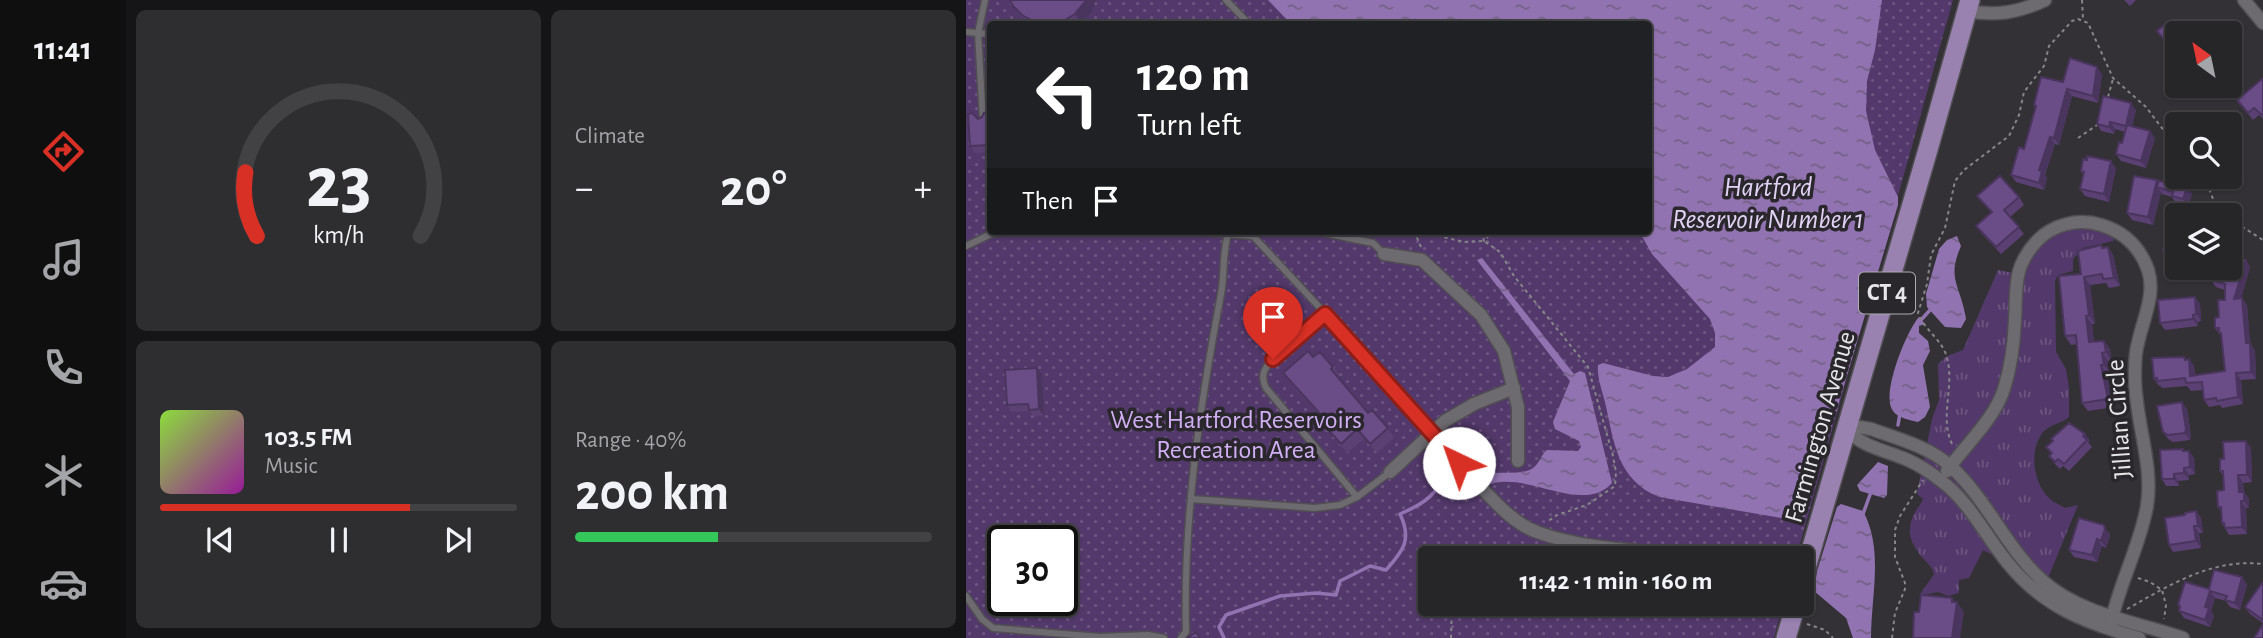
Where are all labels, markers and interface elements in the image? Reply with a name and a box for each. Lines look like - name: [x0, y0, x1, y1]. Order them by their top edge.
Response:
- north arrow: [2165, 21, 2242, 98]
- map controls: [2165, 21, 2242, 280]
- text: 11:41: [34, 33, 92, 65]
- icon: left: [1022, 49, 1113, 140]
- text: 120 m: [1137, 51, 1250, 100]
- text: Turn left: [1137, 109, 1241, 141]
- button: search: [2165, 112, 2242, 189]
- text: Climate: [575, 125, 645, 148]
- icon: directions: [39, 127, 88, 176]
- text: 23: [306, 149, 371, 222]
- text: 20°: [720, 163, 787, 215]
- text: −: [575, 170, 593, 208]
- text: +: [914, 170, 932, 208]
- water label: Hartford Reservoir Number 1: [1672, 174, 1864, 234]
- icon: arrive: [1087, 182, 1125, 220]
- text: Then: [1022, 188, 1073, 214]
- button: layers: [2165, 203, 2242, 280]
- text: km/h: [313, 223, 364, 248]
- icon: music: [39, 235, 88, 284]
- road number: CT 4: [1859, 272, 1915, 314]
- pin: [1243, 287, 1303, 359]
- icon: arrive: [1254, 298, 1292, 336]
- street label: Farmington Avenue: [1780, 328, 1860, 526]
- icon: phone: [39, 343, 88, 392]
- street label: Jillian Circle: [2102, 358, 2136, 480]
- park label: West Hartford Reservoirs Recreation Area: [1110, 407, 1362, 463]
- text: 103.5 FM: [265, 424, 353, 450]
- position arrow: [1422, 426, 1496, 500]
- text: Range · 40%: [575, 429, 686, 452]
- icon: climate: [39, 451, 88, 500]
- text: Music: [265, 455, 317, 478]
- text: 200 km: [575, 467, 729, 519]
- icon: previous: [201, 521, 239, 559]
- icon: pause: [320, 521, 358, 559]
- icon: next: [439, 521, 477, 559]
- speed limit sign: 30: [987, 525, 1078, 616]
- icon: car: [39, 559, 88, 608]
- text: 11:42 · 1 min · 160 m: [1520, 568, 1712, 594]

